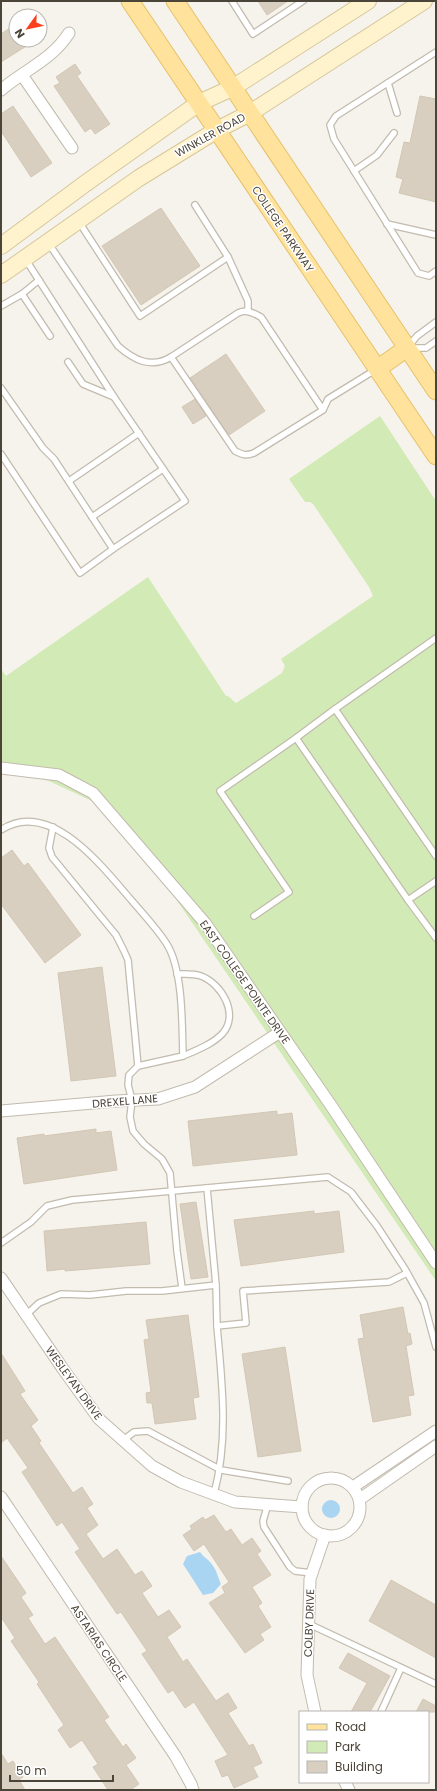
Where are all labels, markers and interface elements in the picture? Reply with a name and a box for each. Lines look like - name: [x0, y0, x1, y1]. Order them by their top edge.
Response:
- north arrow: [8, 8, 48, 48]
- text: N: [11, 26, 29, 41]
- street label: WINKLER ROAD: [172, 109, 248, 161]
- street label: COLLEGE PARKWAY: [248, 183, 318, 276]
- street label: EAST COLLEGE POINTE DRIVE: [196, 917, 294, 1047]
- street label: DREXEL LANE: [92, 1090, 158, 1112]
- street label: WESLEYAN DRIVE: [42, 1343, 106, 1423]
- street label: COLBY DRIVE: [300, 1589, 318, 1657]
- street label: ASTARIAS CIRCLE: [67, 1601, 131, 1685]
- legend: [299, 1711, 429, 1783]
- text: Road: [335, 1718, 366, 1735]
- text: Park: [335, 1738, 362, 1755]
- scale bar: [10, 1757, 113, 1783]
- text: Building: [335, 1758, 383, 1775]
- text: 50 m: [16, 1762, 47, 1779]

